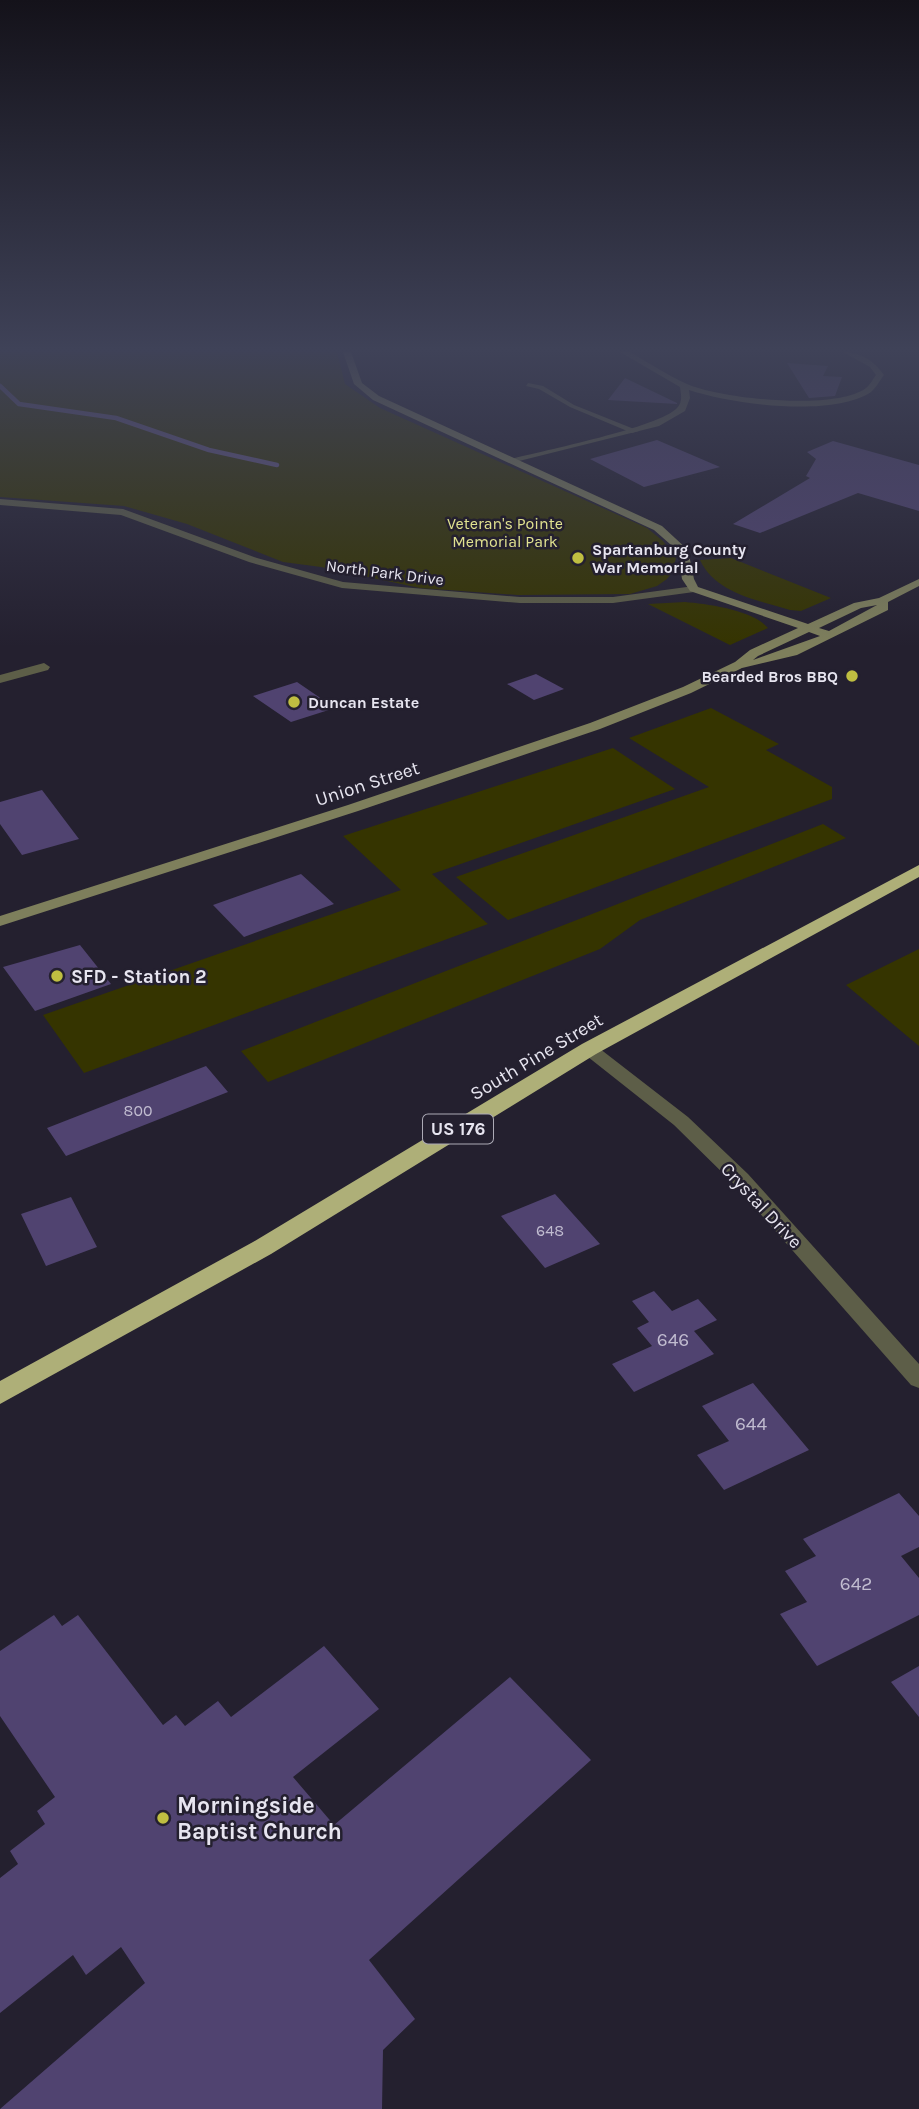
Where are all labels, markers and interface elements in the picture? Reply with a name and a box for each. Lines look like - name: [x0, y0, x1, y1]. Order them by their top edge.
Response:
- park label: Veteran's Pointe Memorial Park: [447, 514, 563, 551]
- place label: Spartanburg County War Memorial: [592, 540, 746, 577]
- marker: Spartanburg County War Memorial: [570, 550, 586, 566]
- street label: North Park Drive: [325, 556, 445, 589]
- place label: Bearded Bros BBQ: [701, 667, 838, 686]
- marker: Bearded Bros BBQ: [844, 668, 860, 684]
- place label: Duncan Estate: [308, 693, 419, 712]
- marker: Duncan Estate: [286, 694, 302, 710]
- street label: Union Street: [313, 757, 422, 811]
- place label: SFD - Station 2: [71, 966, 207, 988]
- marker: SFD - Station 2: [49, 968, 65, 984]
- street label: South Pine Street: [466, 1009, 607, 1105]
- house number: 800: [124, 1101, 152, 1120]
- road number: US 176: [423, 1114, 493, 1144]
- street label: Crystal Drive: [716, 1158, 807, 1253]
- house number: 648: [536, 1221, 564, 1240]
- house number: 646: [657, 1329, 689, 1351]
- house number: 644: [735, 1413, 767, 1435]
- house number: 642: [840, 1573, 872, 1595]
- place label: Morningside Baptist Church: [177, 1792, 342, 1845]
- marker: Morningside Baptist Church: [155, 1810, 171, 1826]

